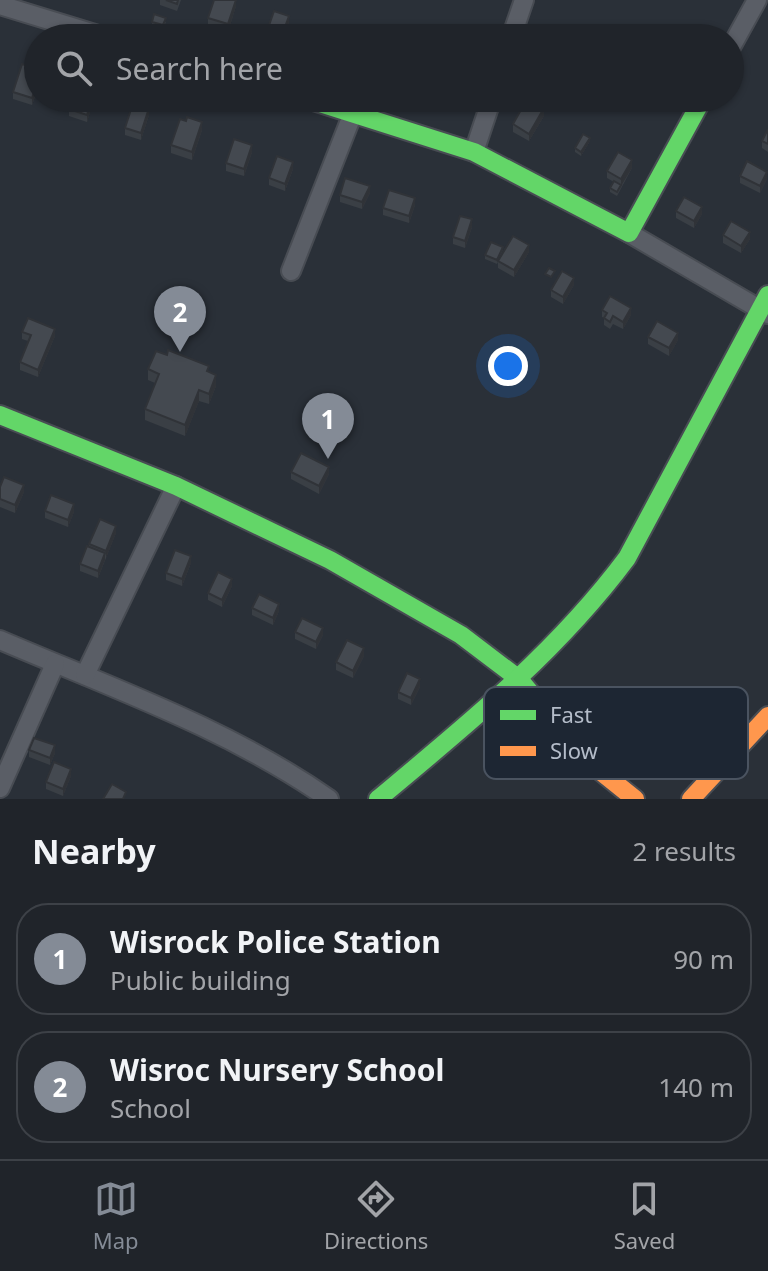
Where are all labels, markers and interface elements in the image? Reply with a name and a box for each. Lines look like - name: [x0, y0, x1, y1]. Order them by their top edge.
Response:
- search box: [24, 24, 744, 112]
- icon: search: [52, 46, 96, 90]
- text: Search here: [116, 48, 283, 89]
- pin: 2: [154, 286, 206, 352]
- your location: [488, 346, 528, 386]
- pin: 1: [302, 393, 354, 459]
- legend: [484, 687, 748, 779]
- text: Fast: [550, 699, 592, 729]
- text: Slow: [550, 735, 599, 765]
- text: Nearby: [32, 828, 156, 874]
- text: 2 results: [632, 833, 736, 869]
- text: Wisrock Police Station: [110, 921, 441, 962]
- text: 1: [53, 941, 67, 977]
- text: 90 m: [673, 941, 734, 977]
- text: Public building: [110, 962, 291, 998]
- text: Wisroc Nursery School: [110, 1049, 444, 1090]
- text: 2: [53, 1069, 67, 1105]
- text: 140 m: [658, 1069, 734, 1105]
- text: School: [110, 1090, 191, 1126]
- tab: Map: [93, 1177, 139, 1255]
- tab: Directions: [324, 1177, 428, 1255]
- tab: Saved: [614, 1177, 675, 1255]

